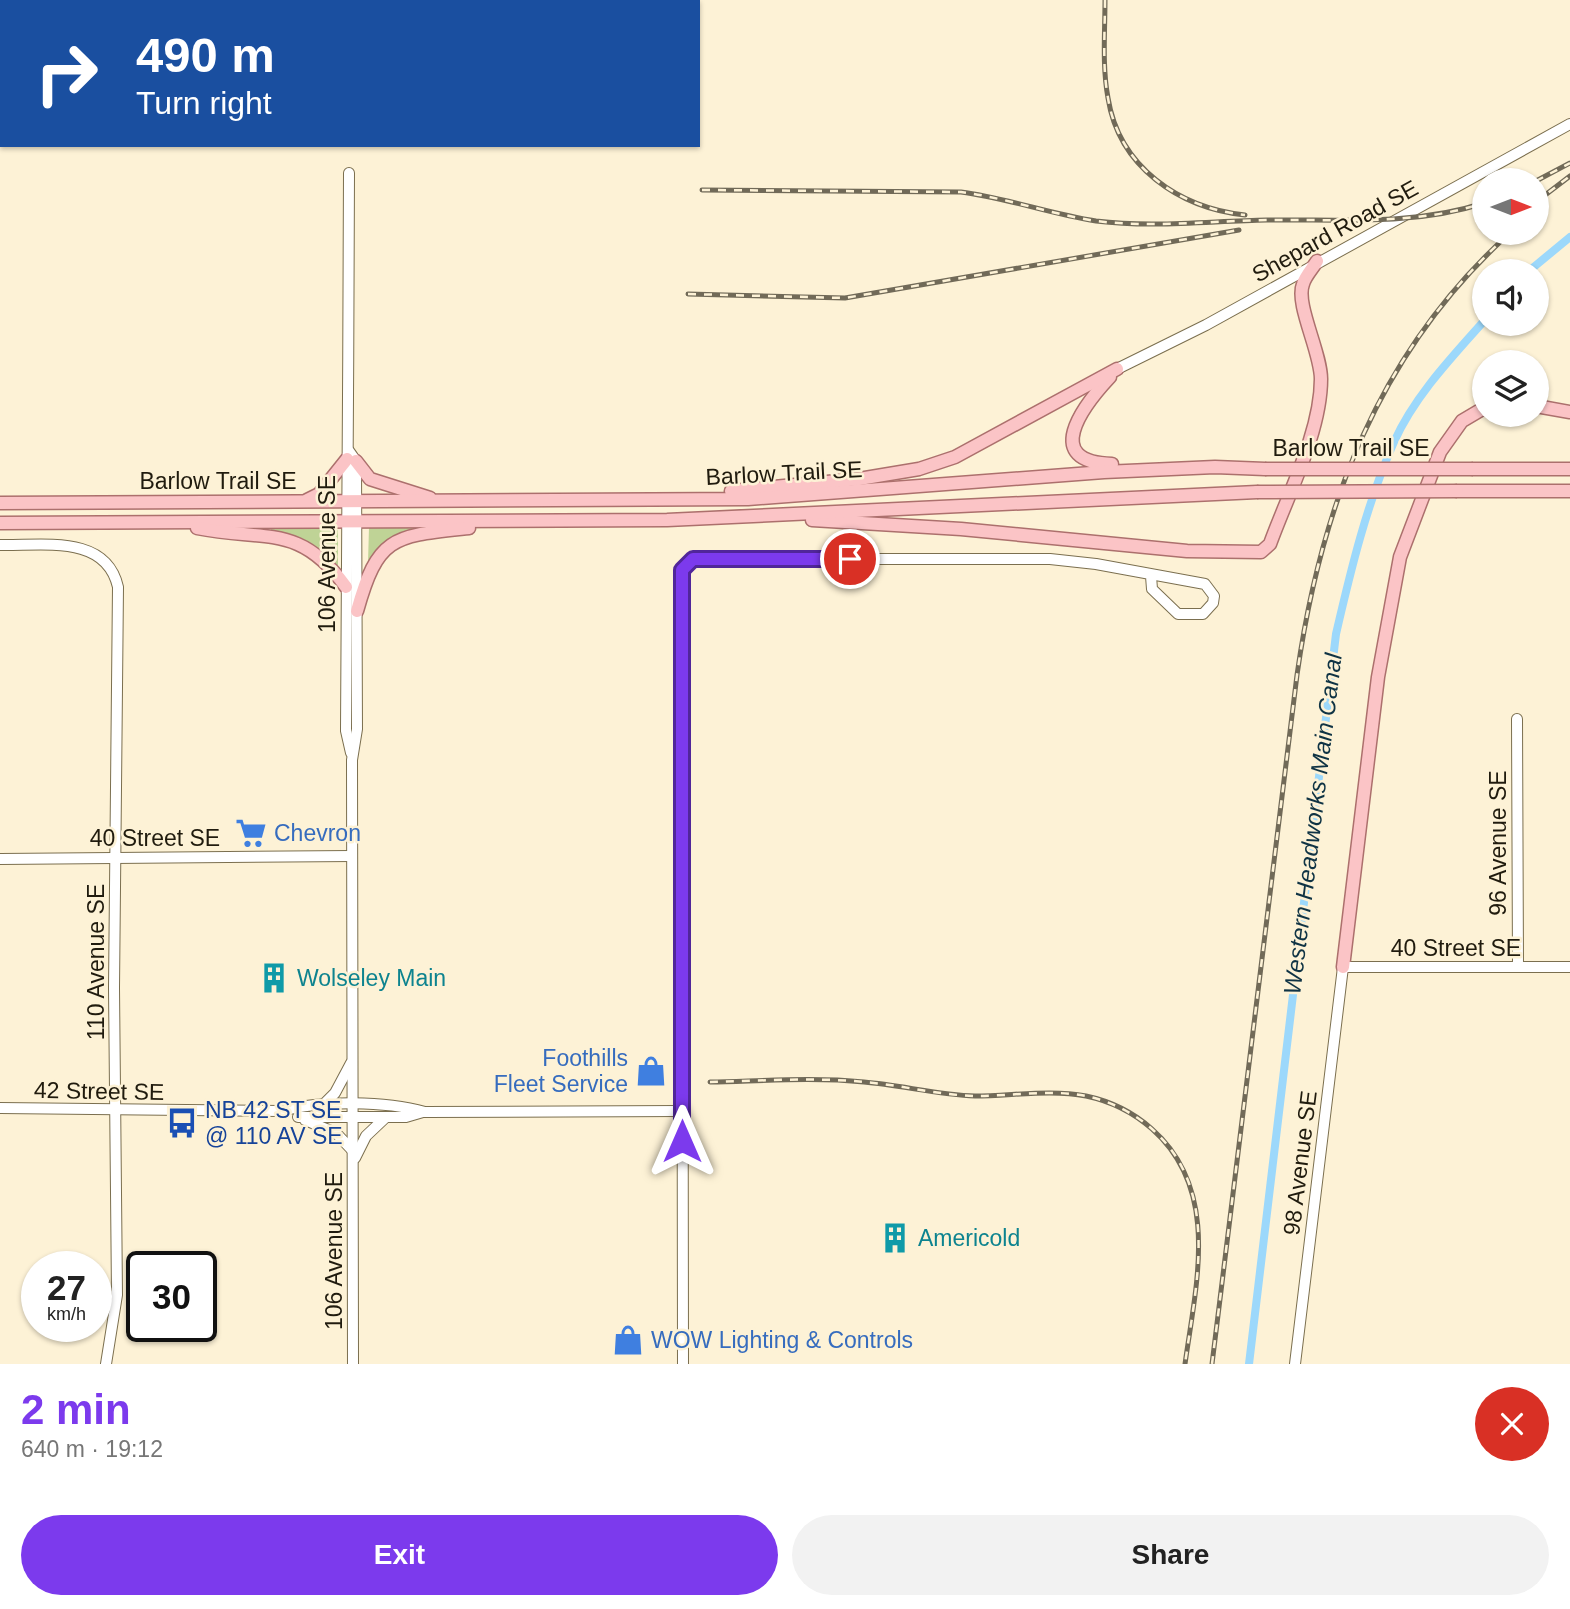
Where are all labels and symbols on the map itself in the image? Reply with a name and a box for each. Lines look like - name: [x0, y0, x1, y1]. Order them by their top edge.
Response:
- north arrow: [1472, 168, 1549, 245]
- street label: Shepard Road SE: [1248, 175, 1422, 287]
- street label: Barlow Trail SE: [1272, 435, 1430, 461]
- street label: Barlow Trail SE: [705, 456, 863, 490]
- street label: Barlow Trail SE: [139, 468, 297, 494]
- street label: 106 Avenue SE: [314, 475, 340, 633]
- pin: [820, 529, 880, 589]
- water label: Western Headworks Main Canal: [1278, 651, 1347, 996]
- street label: 96 Avenue SE: [1485, 770, 1511, 916]
- supermarket icon: Chevron: [234, 816, 268, 850]
- place label: Chevron: [274, 820, 361, 846]
- street label: 40 Street SE: [90, 825, 220, 851]
- street label: 110 Avenue SE: [83, 884, 109, 1040]
- street label: 40 Street SE: [1391, 935, 1521, 961]
- building icon: Wolseley Main: [257, 961, 291, 995]
- place label: Wolseley Main: [297, 965, 446, 991]
- place label: Foothills Fleet Service: [494, 1045, 628, 1097]
- shop icon: Foothills Fleet Service: [634, 1054, 668, 1088]
- street label: 42 Street SE: [34, 1077, 164, 1105]
- street label: 98 Avenue SE: [1278, 1089, 1322, 1237]
- place label: NB 42 ST SE @ 110 AV SE: [205, 1097, 343, 1149]
- position arrow: [645, 1104, 719, 1178]
- bus stop icon: NB 42 ST SE @ 110 AV SE: [165, 1106, 199, 1140]
- street label: 106 Avenue SE: [321, 1172, 347, 1330]
- building icon: Americold: [878, 1221, 912, 1255]
- place label: Americold: [918, 1225, 1020, 1251]
- speed limit sign: 30: [126, 1251, 217, 1342]
- shop icon: WOW Lighting & Controls: [611, 1323, 645, 1357]
- place label: WOW Lighting & Controls: [651, 1327, 913, 1353]

